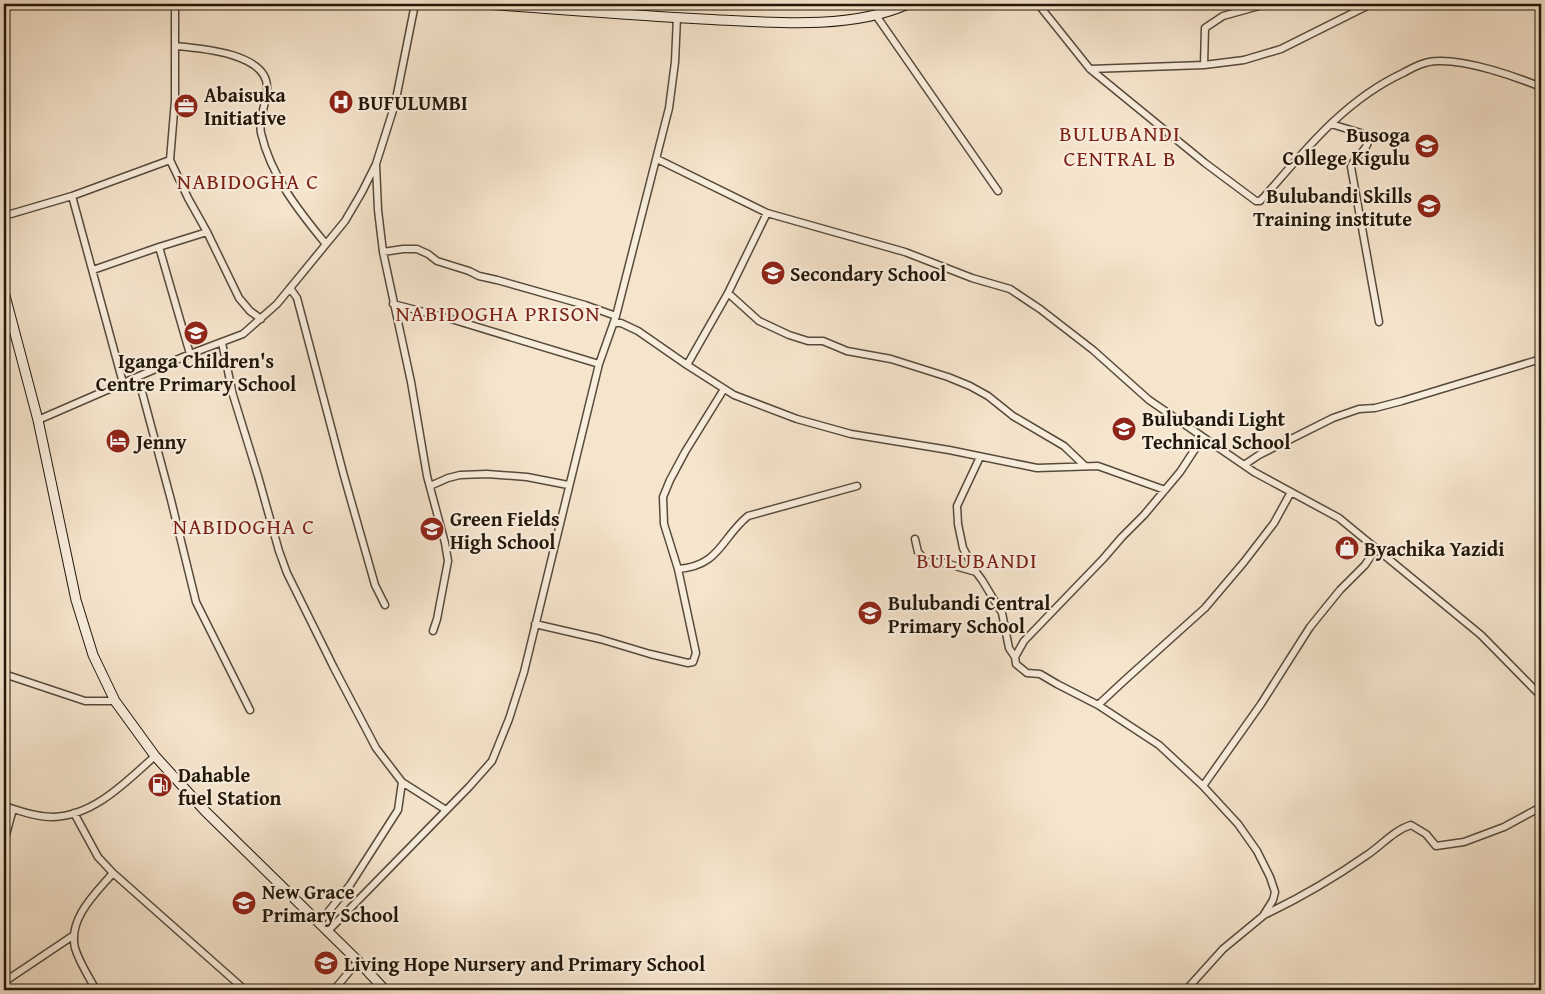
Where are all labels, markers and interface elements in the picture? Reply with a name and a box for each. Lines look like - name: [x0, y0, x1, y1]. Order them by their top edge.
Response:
- place label: Abaisuka Initiative: [204, 80, 287, 132]
- place label: BUFULUMBI: [358, 88, 468, 117]
- hospital icon: BUFULUMBI: [328, 89, 354, 115]
- office icon: Abaisuka Initiative: [173, 93, 199, 119]
- district label: BULUBANDI CENTRAL B: [1059, 117, 1181, 174]
- place label: Busoga College Kigulu: [1283, 120, 1411, 172]
- school or university icon: Busoga College Kigulu: [1414, 133, 1440, 159]
- district label: NABIDOGHA C: [177, 165, 319, 197]
- place label: Bulubandi Skills Training institute: [1253, 181, 1412, 233]
- school or university icon: Bulubandi Skills Training institute: [1416, 193, 1442, 219]
- place label: Secondary School: [790, 259, 946, 288]
- school or university icon: Secondary School: [760, 260, 786, 286]
- district label: NABIDOGHA PRISON: [395, 297, 601, 329]
- school or university icon: Iganga Children's Centre Primary School: [183, 320, 209, 346]
- place label: Iganga Children's Centre Primary School: [96, 346, 296, 398]
- place label: Bulubandi Light Technical School: [1142, 404, 1290, 456]
- school or university icon: Bulubandi Light Technical School: [1111, 416, 1137, 442]
- place label: Jenny: [133, 427, 187, 456]
- hotel icon: Jenny: [105, 428, 131, 454]
- place label: Green Fields High School: [450, 504, 560, 556]
- district label: NABIDOGHA C: [173, 510, 315, 542]
- school or university icon: Green Fields High School: [419, 516, 445, 542]
- place label: Byachika Yazidi: [1364, 534, 1504, 563]
- shop icon: Byachika Yazidi: [1334, 535, 1360, 561]
- district label: BULUBANDI: [916, 544, 1038, 576]
- place label: Bulubandi Central Primary School: [888, 588, 1051, 640]
- school or university icon: Bulubandi Central Primary School: [857, 600, 883, 626]
- place label: Dahable fuel Station: [178, 760, 282, 812]
- fuel station icon: Dahable fuel Station: [147, 772, 173, 798]
- place label: New Grace Primary School: [262, 877, 399, 929]
- school or university icon: New Grace Primary School: [231, 890, 257, 916]
- place label: Living Hope Nursery and Primary School: [344, 949, 705, 978]
- school or university icon: Living Hope Nursery and Primary School: [313, 950, 339, 976]

